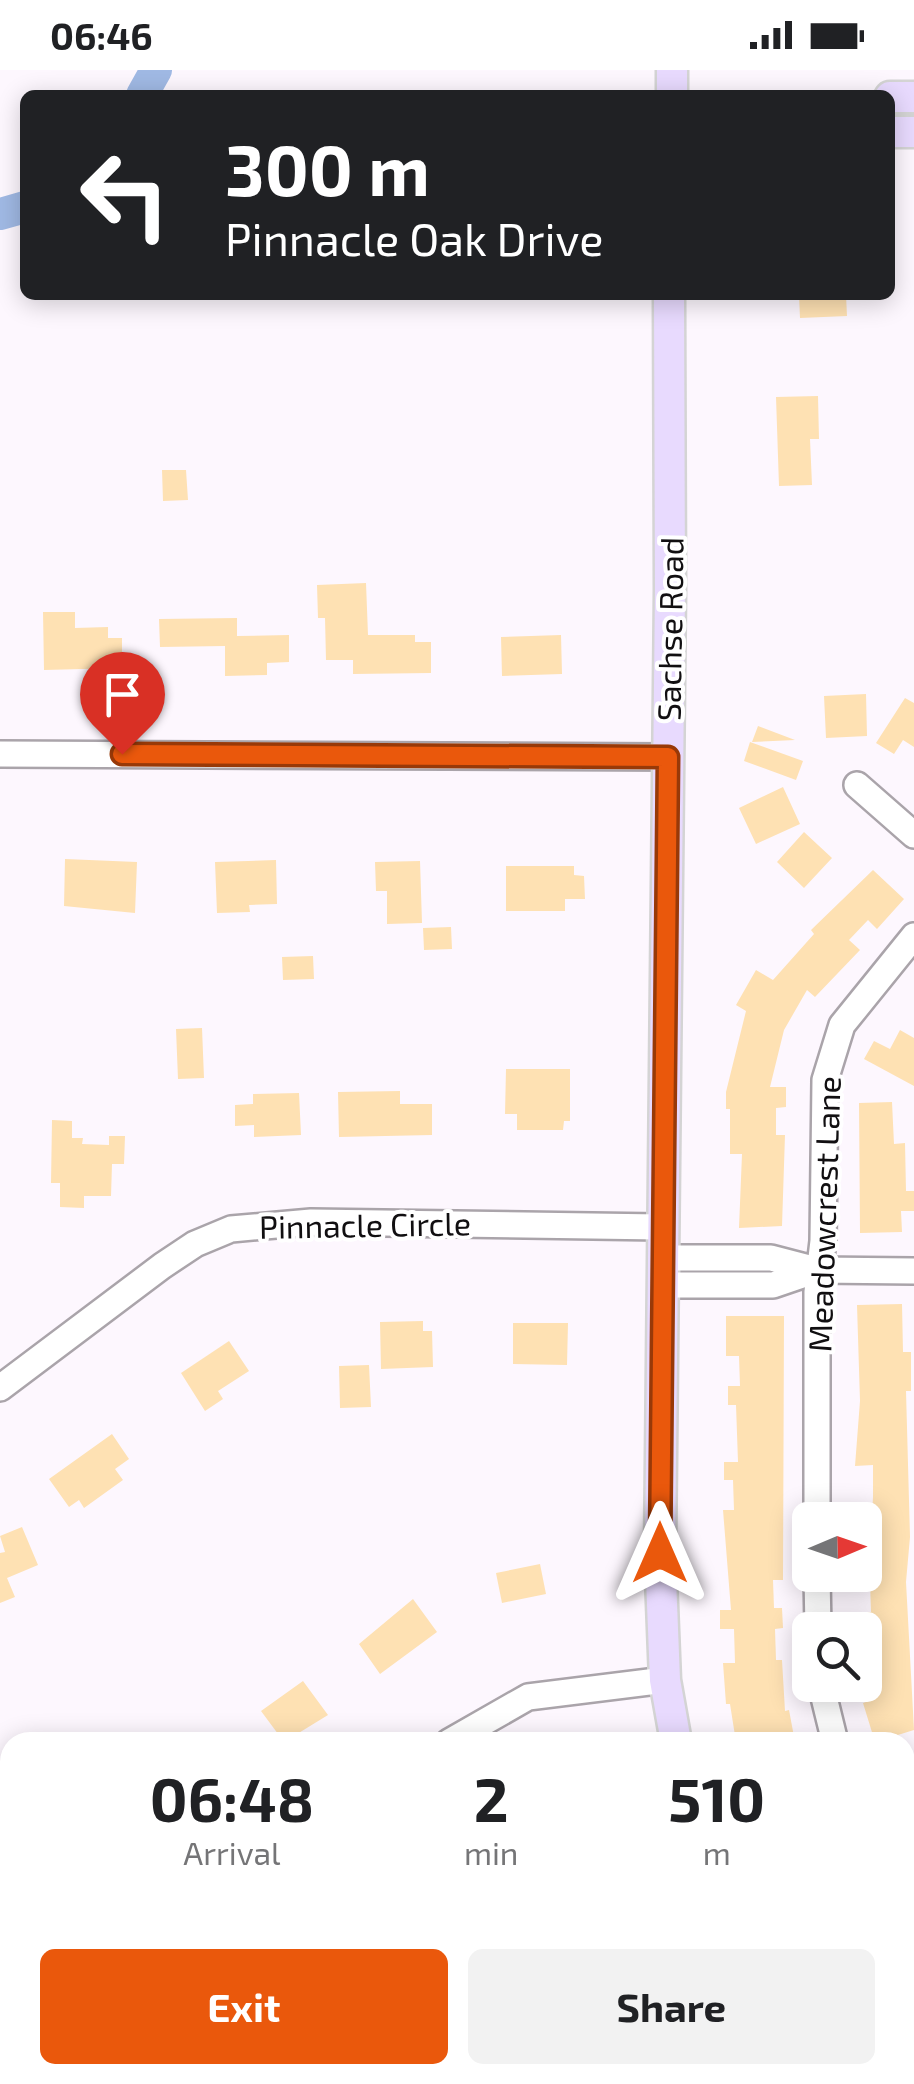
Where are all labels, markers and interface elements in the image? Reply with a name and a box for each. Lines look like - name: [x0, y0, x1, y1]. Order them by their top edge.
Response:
- text: 06:46: [50, 12, 153, 58]
- text: 300 m: [225, 126, 430, 210]
- icon: left: [60, 130, 190, 260]
- text: Pinnacle Oak Drive: [225, 211, 603, 265]
- street label: Sachse Road: [648, 537, 690, 721]
- pin: [80, 652, 165, 755]
- icon: arrive: [95, 667, 150, 722]
- street label: Meadowcrest Lane: [799, 1075, 847, 1353]
- street label: Pinnacle Circle: [259, 1203, 471, 1245]
- position arrow: [608, 1501, 712, 1605]
- north arrow: [792, 1502, 882, 1592]
- map controls: [792, 1502, 882, 1702]
- button: search: [792, 1612, 882, 1702]
- text: 06:48: [150, 1762, 314, 1834]
- text: 2: [474, 1762, 509, 1834]
- text: 510: [668, 1762, 765, 1834]
- text: Arrival: [183, 1833, 281, 1871]
- text: min: [464, 1833, 518, 1871]
- text: m: [703, 1833, 731, 1871]
- button: Exit: [40, 1949, 448, 2064]
- button: Share: [468, 1949, 875, 2064]

